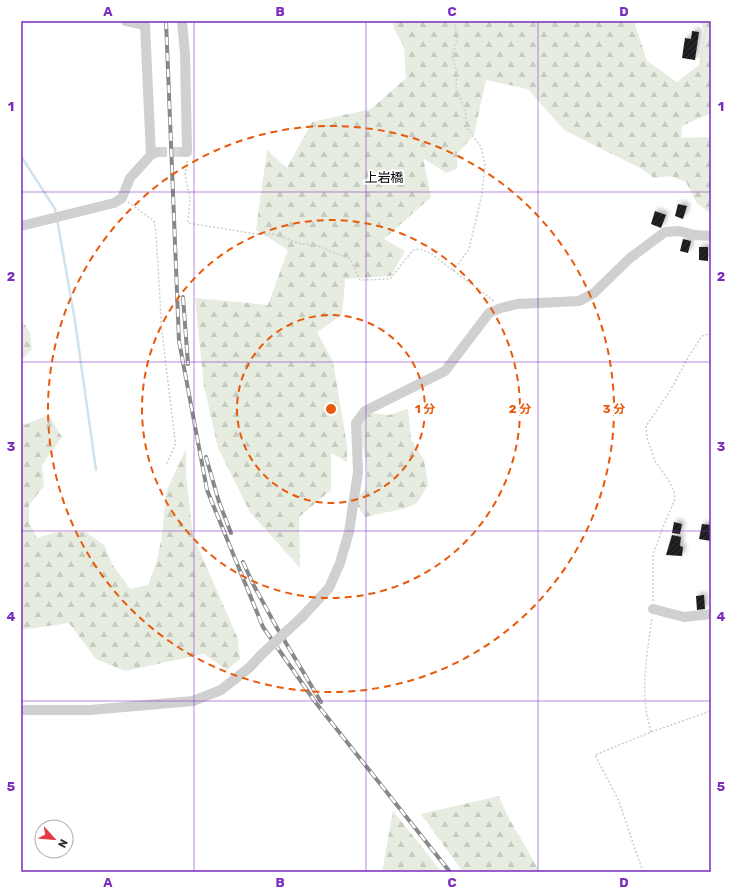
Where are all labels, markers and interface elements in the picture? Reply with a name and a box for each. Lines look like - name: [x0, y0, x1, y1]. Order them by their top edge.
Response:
- text: A: [103, 4, 113, 19]
- text: B: [275, 4, 285, 19]
- text: C: [447, 4, 457, 19]
- text: D: [619, 4, 629, 19]
- text: 1: [8, 99, 14, 114]
- text: 1: [718, 99, 724, 114]
- district label: 上岩橋: [364, 170, 404, 185]
- text: 2: [7, 269, 15, 284]
- text: 2: [717, 269, 725, 284]
- centre of rings: [324, 402, 338, 416]
- text: 1 分: [415, 402, 435, 416]
- text: 2 分: [509, 402, 531, 416]
- text: 3 分: [603, 402, 625, 416]
- text: 3: [7, 439, 16, 454]
- text: 3: [717, 439, 726, 454]
- text: 4: [7, 609, 16, 624]
- text: 4: [717, 609, 726, 624]
- text: 5: [7, 779, 15, 794]
- text: 5: [717, 779, 725, 794]
- north arrow: [34, 819, 74, 859]
- text: N: [55, 837, 70, 850]
- text: A: [103, 875, 113, 890]
- text: B: [275, 875, 285, 890]
- text: C: [447, 875, 457, 890]
- text: D: [619, 875, 629, 890]

